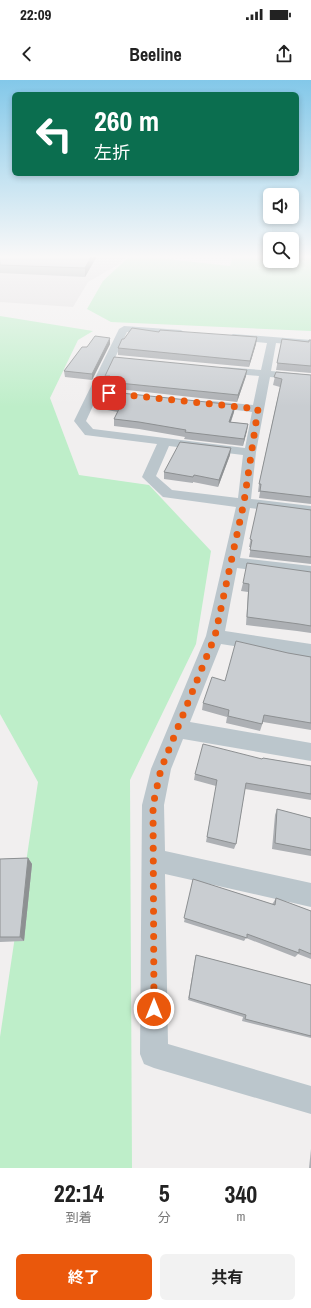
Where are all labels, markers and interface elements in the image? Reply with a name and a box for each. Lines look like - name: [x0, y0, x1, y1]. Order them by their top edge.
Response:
- text: 22:09: [20, 4, 51, 25]
- text: Beeline: [129, 42, 182, 67]
- icon: back: [16, 43, 38, 65]
- icon: share: [273, 43, 295, 65]
- text: 260 m: [94, 102, 159, 140]
- icon: left: [28, 108, 80, 160]
- text: 左折: [94, 140, 130, 165]
- map controls: [263, 188, 299, 268]
- button: sound: [263, 188, 299, 224]
- button: search: [263, 232, 299, 268]
- pin: [92, 376, 126, 410]
- icon: arrive: [98, 382, 120, 404]
- position arrow: [133, 988, 175, 1030]
- text: 22:14: [54, 1177, 104, 1209]
- text: 5: [159, 1177, 170, 1209]
- text: 340: [224, 1178, 257, 1210]
- text: m: [236, 1208, 245, 1225]
- text: 到着: [66, 1209, 92, 1226]
- text: 分: [158, 1209, 171, 1226]
- button: 終了: [16, 1254, 152, 1300]
- button: 共有: [160, 1254, 295, 1300]

